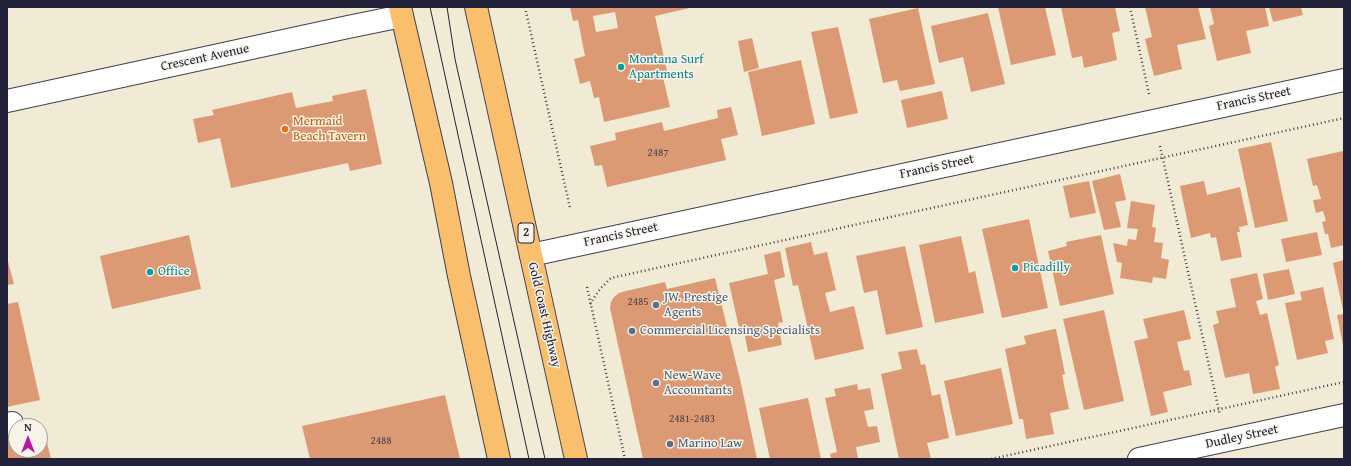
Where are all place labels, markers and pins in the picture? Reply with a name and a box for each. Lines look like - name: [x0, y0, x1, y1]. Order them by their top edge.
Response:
- place label: Montana Surf Apartments: [629, 52, 704, 83]
- marker: Montana Surf Apartments: [616, 62, 626, 72]
- place label: Mermaid Beach Tavern: [293, 114, 366, 145]
- marker: Mermaid Beach Tavern: [280, 124, 290, 134]
- place label: Picadilly: [1023, 260, 1070, 276]
- marker: Picadilly: [1010, 263, 1020, 273]
- place label: Office: [158, 264, 190, 280]
- marker: Office: [145, 267, 155, 277]
- place label: JW. Prestige Agents: [664, 290, 728, 321]
- marker: JW. Prestige Agents: [651, 300, 661, 310]
- place label: Commercial Licensing Specialists: [640, 323, 820, 339]
- marker: Commercial Licensing Specialists: [627, 326, 637, 336]
- place label: New-Wave Accountants: [664, 368, 732, 399]
- marker: New-Wave Accountants: [651, 378, 661, 388]
- place label: Marino Law: [678, 436, 742, 452]
- marker: Marino Law: [665, 439, 675, 449]

